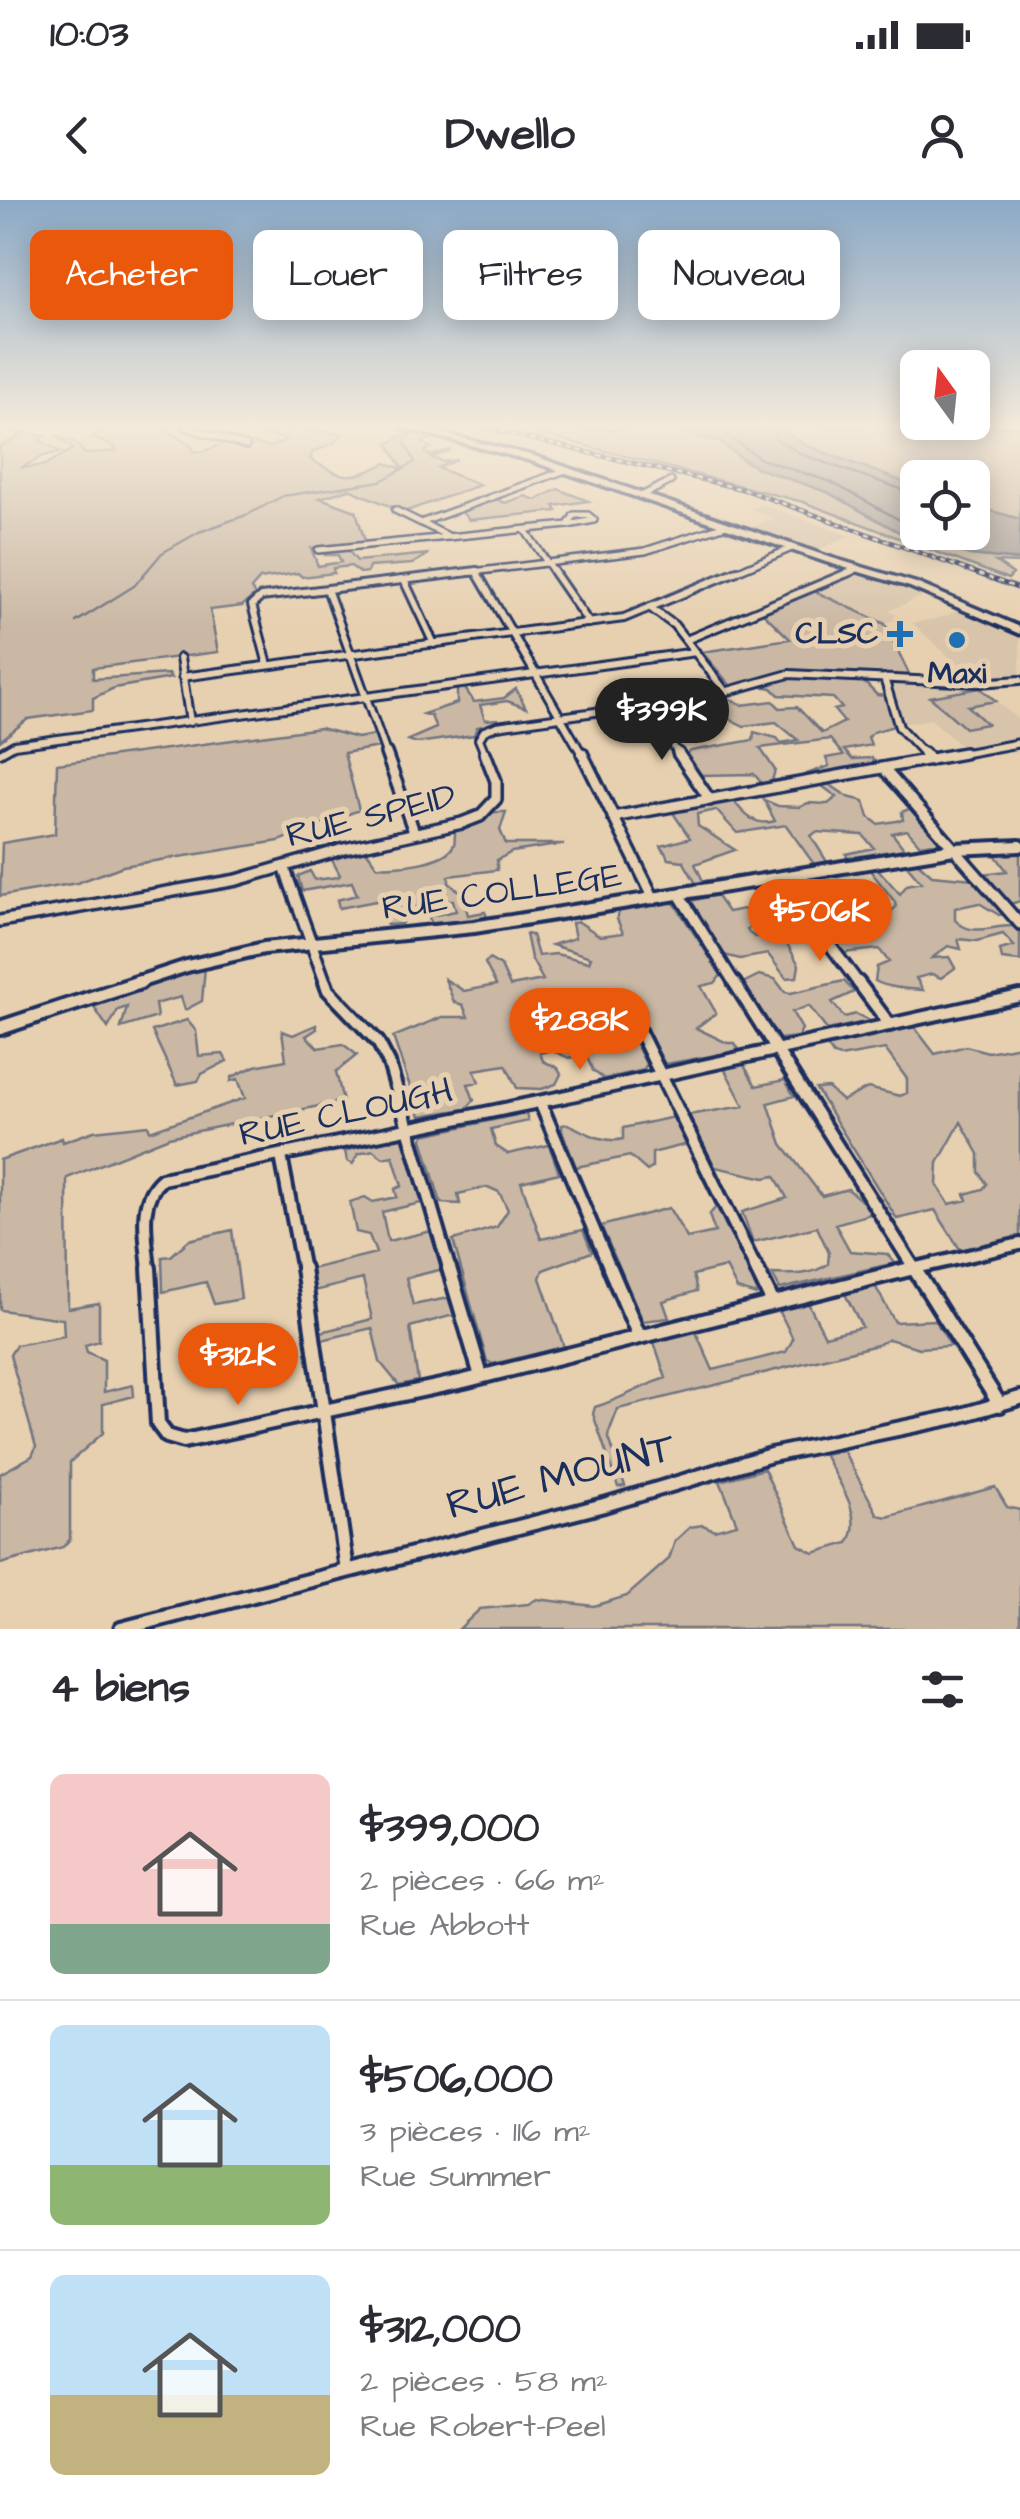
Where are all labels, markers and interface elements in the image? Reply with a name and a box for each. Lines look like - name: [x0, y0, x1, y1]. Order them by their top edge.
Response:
- text: 10:03: [50, 9, 129, 61]
- text: Dwello: [445, 104, 575, 166]
- icon: back: [50, 108, 105, 163]
- icon: person: [915, 108, 970, 163]
- chip: Acheter: [30, 230, 233, 320]
- chip: Louer: [253, 230, 423, 320]
- chip: Filtres: [443, 230, 618, 320]
- chip: Nouveau: [638, 230, 840, 320]
- north arrow: [900, 350, 990, 440]
- map controls: [900, 350, 990, 550]
- button: locate: [900, 460, 990, 550]
- place label: CLSC: [795, 613, 879, 655]
- marker: CLSC: [887, 621, 913, 647]
- marker: Maxi: [946, 629, 968, 651]
- place label: Maxi: [928, 653, 987, 695]
- pin: $399K: [592, 678, 732, 763]
- text: $399K: [617, 688, 707, 733]
- street label: RUE SPEID: [281, 771, 461, 861]
- street label: RUE COLLEGE: [379, 851, 625, 933]
- pin: $506K: [750, 879, 890, 964]
- text: $506K: [770, 889, 870, 934]
- pin: $288K: [510, 988, 650, 1073]
- text: $288K: [532, 998, 629, 1043]
- street label: RUE CLOUGH: [235, 1066, 457, 1160]
- pin: $312K: [168, 1323, 308, 1408]
- text: $312K: [200, 1333, 276, 1378]
- street label: RUE MOUNT: [440, 1418, 682, 1535]
- text: 4 biens: [50, 1660, 190, 1718]
- icon: filters: [915, 1662, 970, 1717]
- text: $399,000: [360, 1800, 540, 1858]
- icon: home: [130, 1814, 250, 1934]
- text: 2 pièces · 66 m²: [360, 1858, 605, 1903]
- text: Rue Abbott: [360, 1903, 530, 1948]
- text: $506,000: [360, 2051, 553, 2109]
- icon: home: [130, 2065, 250, 2185]
- text: 3 pièces · 116 m²: [360, 2109, 591, 2154]
- text: Rue Summer: [360, 2154, 551, 2199]
- text: $312,000: [360, 2301, 521, 2359]
- icon: home: [130, 2315, 250, 2435]
- text: 2 pièces · 58 m²: [360, 2359, 608, 2404]
- text: Rue Robert-Peel: [360, 2404, 606, 2449]

